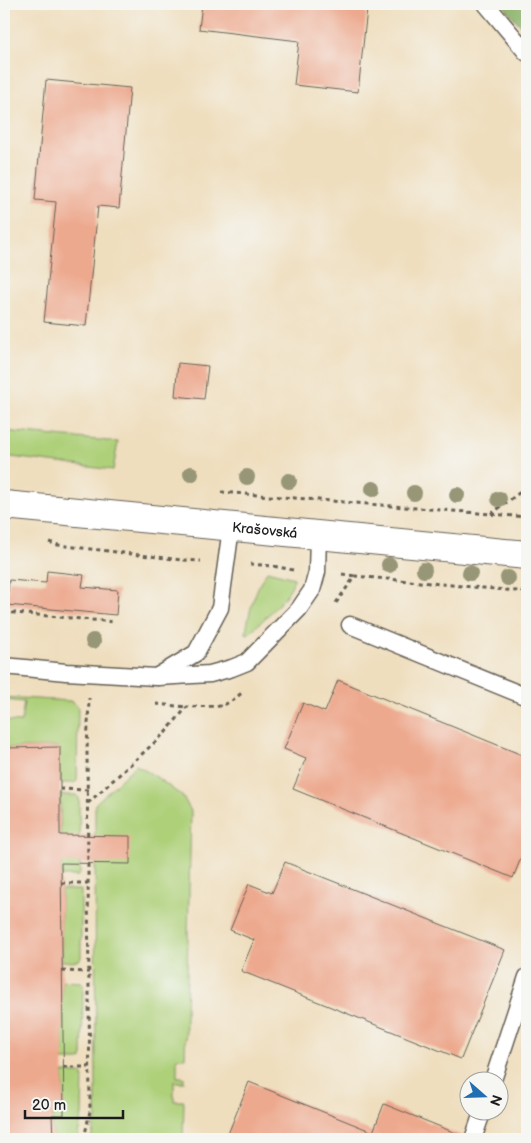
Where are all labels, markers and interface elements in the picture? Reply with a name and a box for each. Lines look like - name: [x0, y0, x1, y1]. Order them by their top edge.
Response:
- street label: Krašovská: [231, 518, 298, 542]
- north arrow: [458, 1070, 508, 1120]
- scale bar: [25, 1088, 122, 1120]
- text: N: [486, 1092, 506, 1108]
- text: 20 m: [32, 1096, 66, 1115]

